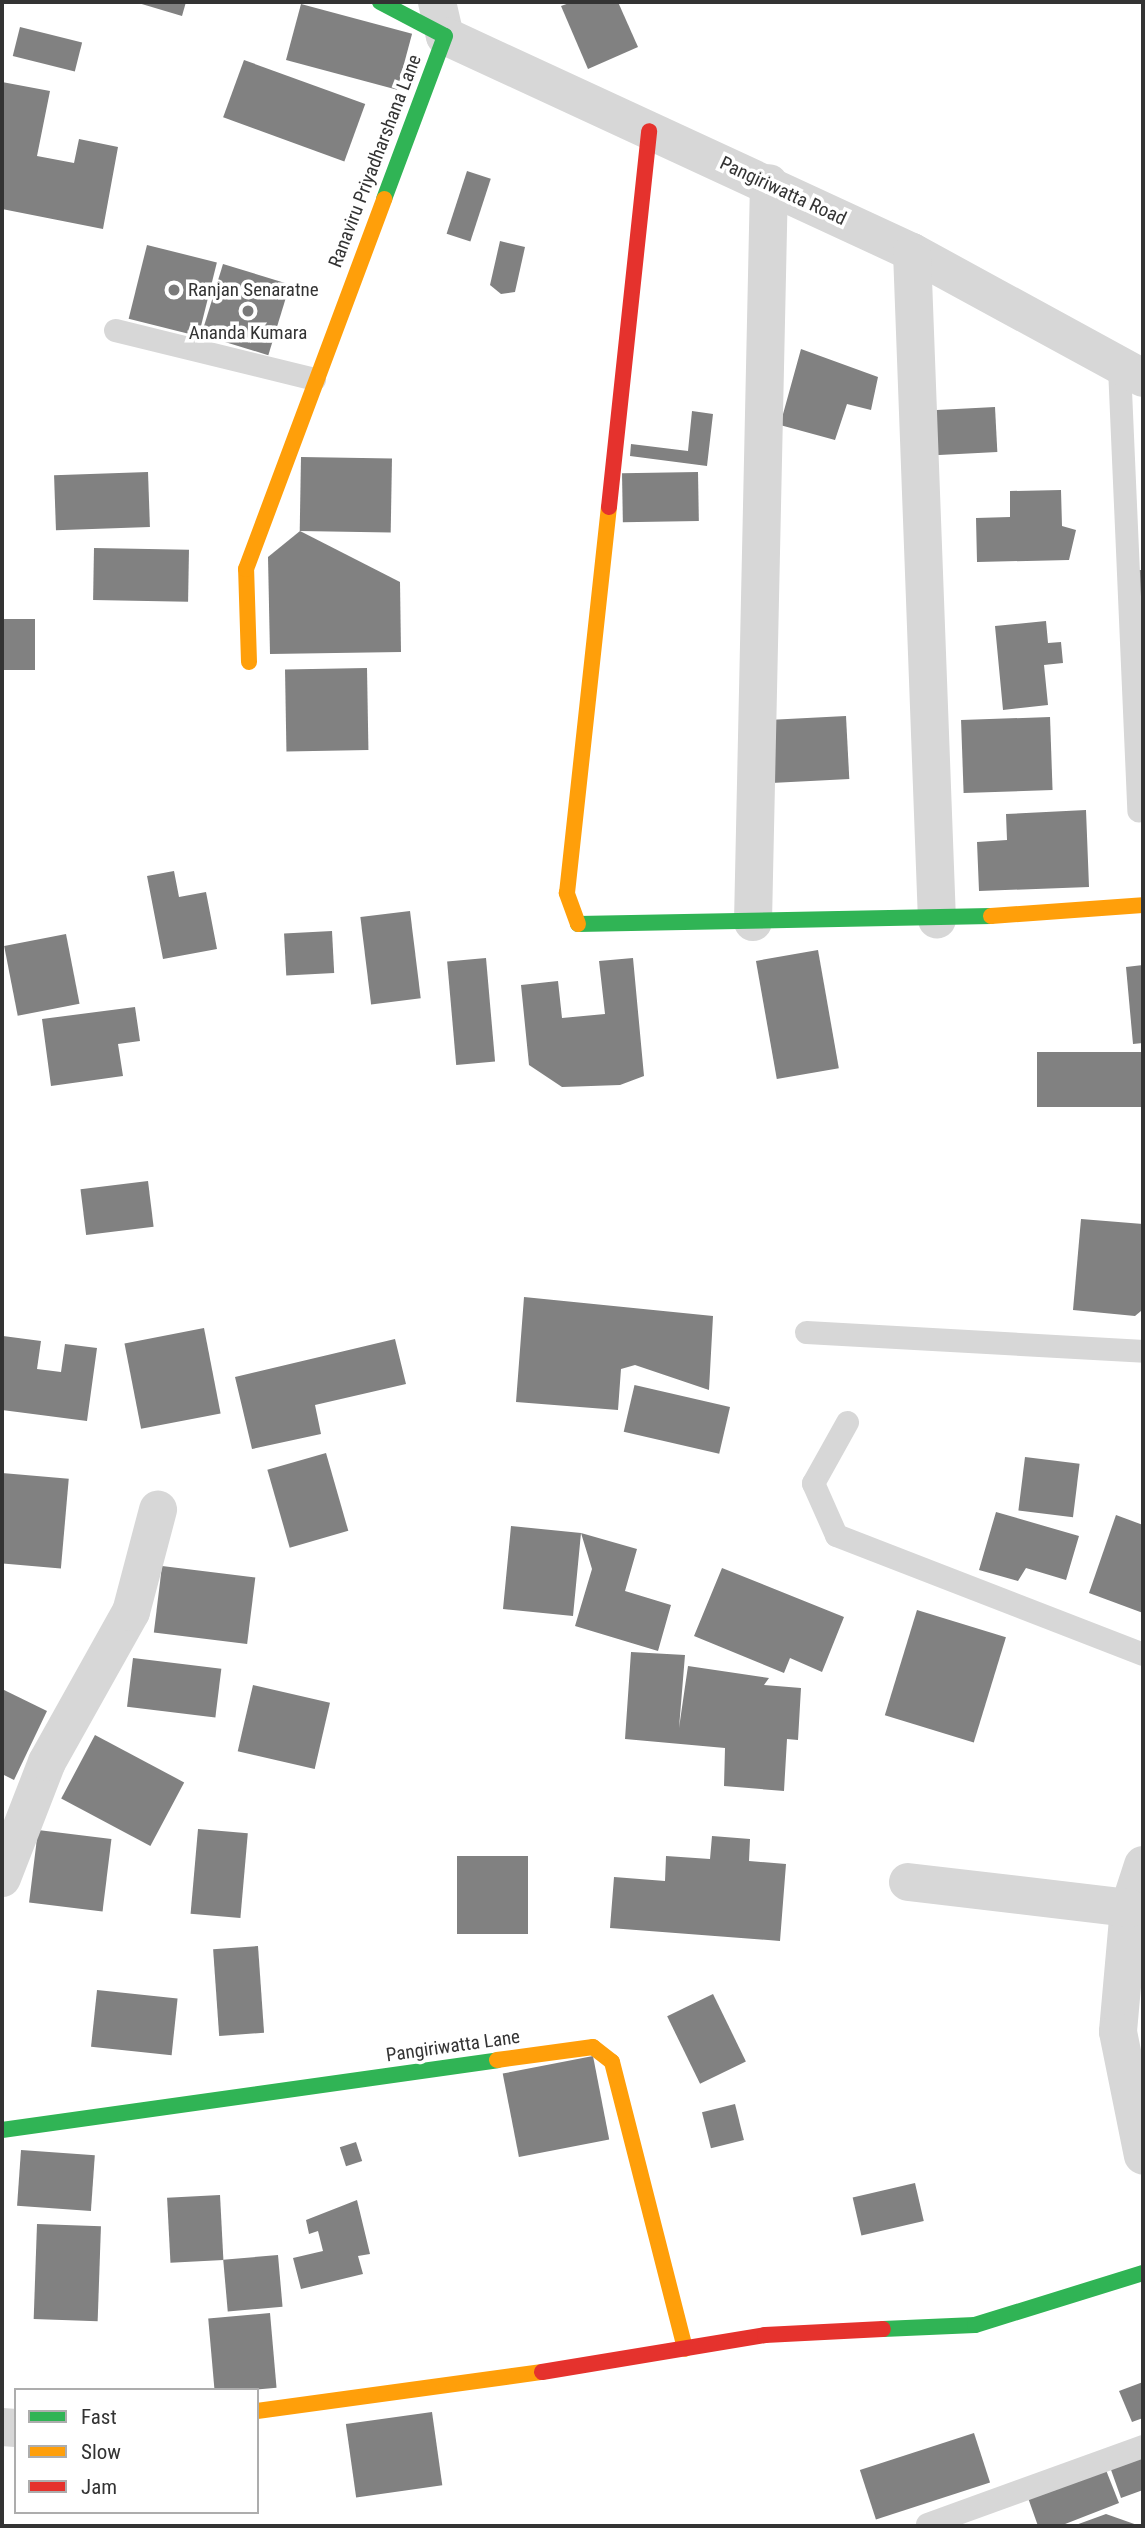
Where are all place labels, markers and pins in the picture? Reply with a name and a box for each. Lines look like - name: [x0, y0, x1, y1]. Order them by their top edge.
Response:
- place label: Ranjan Senaratne: [188, 279, 319, 301]
- marker: Ranjan Senaratne: [166, 282, 182, 298]
- marker: Ananda Kumara: [240, 303, 256, 319]
- place label: Ananda Kumara: [189, 322, 307, 344]

